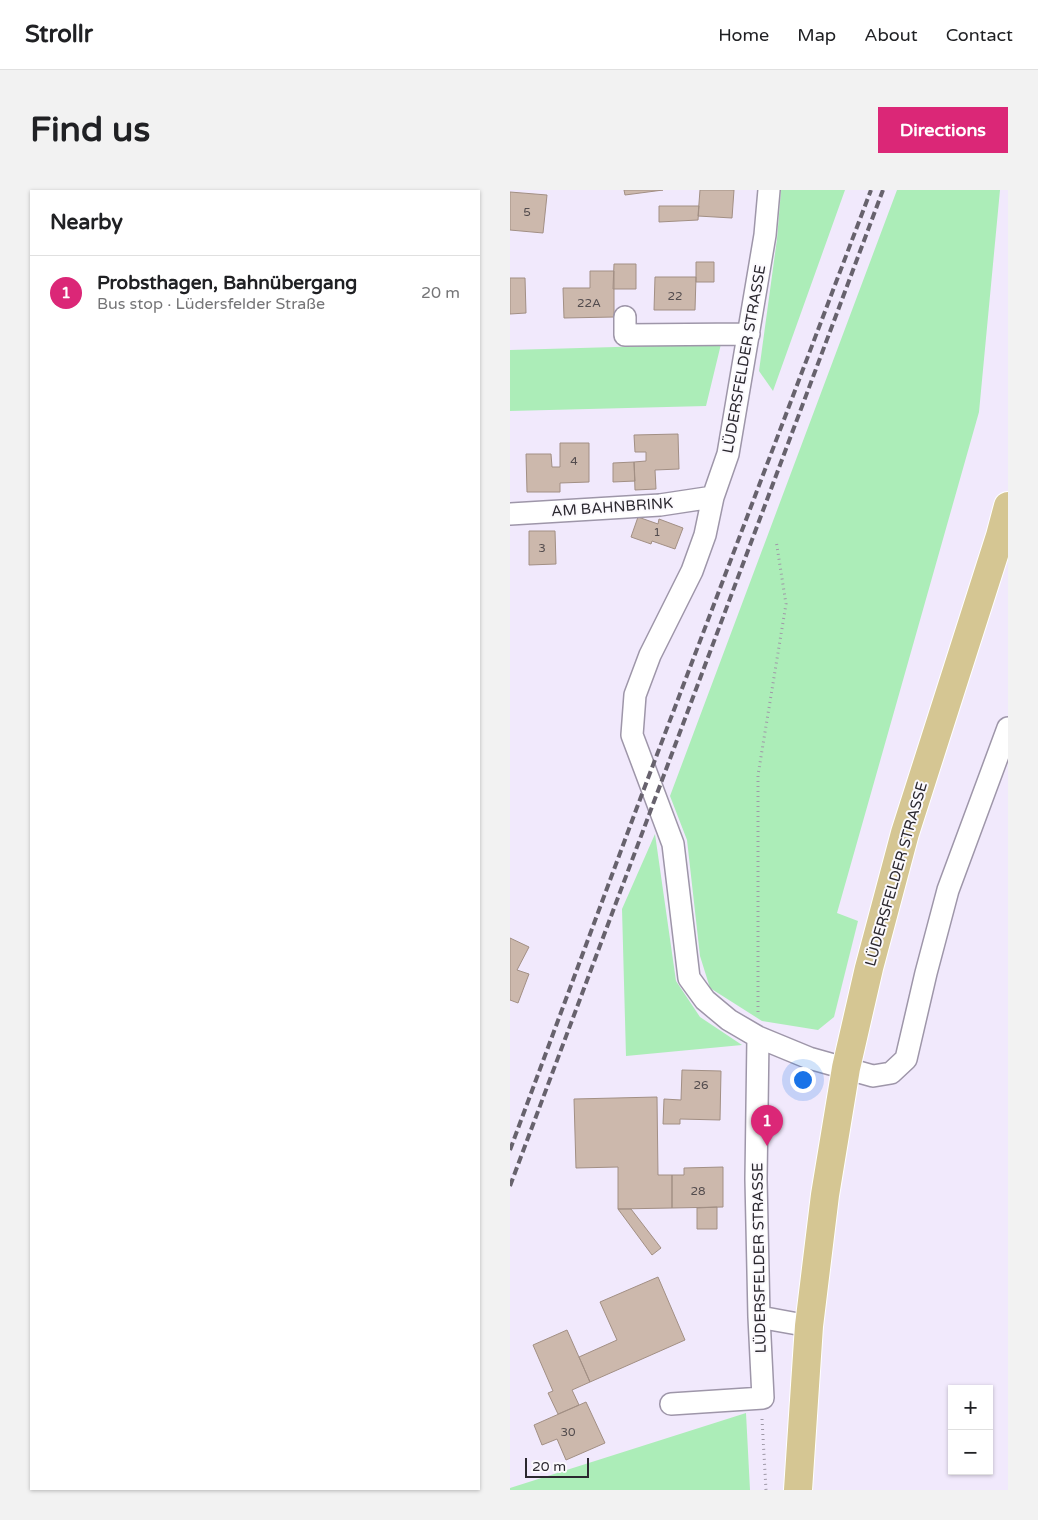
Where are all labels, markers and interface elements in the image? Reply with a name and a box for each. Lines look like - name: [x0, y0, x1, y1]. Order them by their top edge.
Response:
- text: Strollr: [25, 20, 93, 49]
- text: Home: [718, 24, 769, 46]
- text: Map: [797, 24, 836, 46]
- text: About: [864, 24, 918, 46]
- text: Contact: [946, 24, 1013, 46]
- button: Directions: [878, 107, 1008, 153]
- text: Find us: [30, 109, 150, 151]
- house number: 5: [523, 205, 531, 219]
- text: Nearby: [50, 210, 123, 235]
- street label: LÜDERSFELDER STRASSE: [719, 263, 769, 455]
- text: Probsthagen, Bahnübergang: [97, 272, 357, 294]
- text: 1: [61, 283, 71, 303]
- text: 20 m: [421, 283, 460, 303]
- house number: 22: [667, 289, 683, 303]
- text: Bus stop · Lüdersfelder Straße: [97, 294, 325, 314]
- house number: 22A: [577, 296, 601, 310]
- house number: 4: [570, 454, 578, 468]
- street label: AM BAHNBRINK: [551, 494, 673, 520]
- house number: 1: [653, 525, 661, 539]
- house number: 3: [538, 541, 546, 555]
- street label: LÜDERSFELDER STRASSE: [861, 780, 931, 968]
- your location: [790, 1067, 816, 1093]
- house number: 26: [693, 1078, 709, 1092]
- pin: 1: [751, 1105, 783, 1146]
- street label: LÜDERSFELDER STRASSE: [748, 1162, 770, 1354]
- house number: 28: [690, 1184, 706, 1198]
- map controls: [948, 1385, 993, 1475]
- button: +: [948, 1385, 993, 1430]
- house number: 30: [560, 1425, 576, 1439]
- button: −: [948, 1430, 993, 1475]
- scale bar: [525, 1455, 589, 1478]
- text: 20 m: [532, 1458, 566, 1475]

